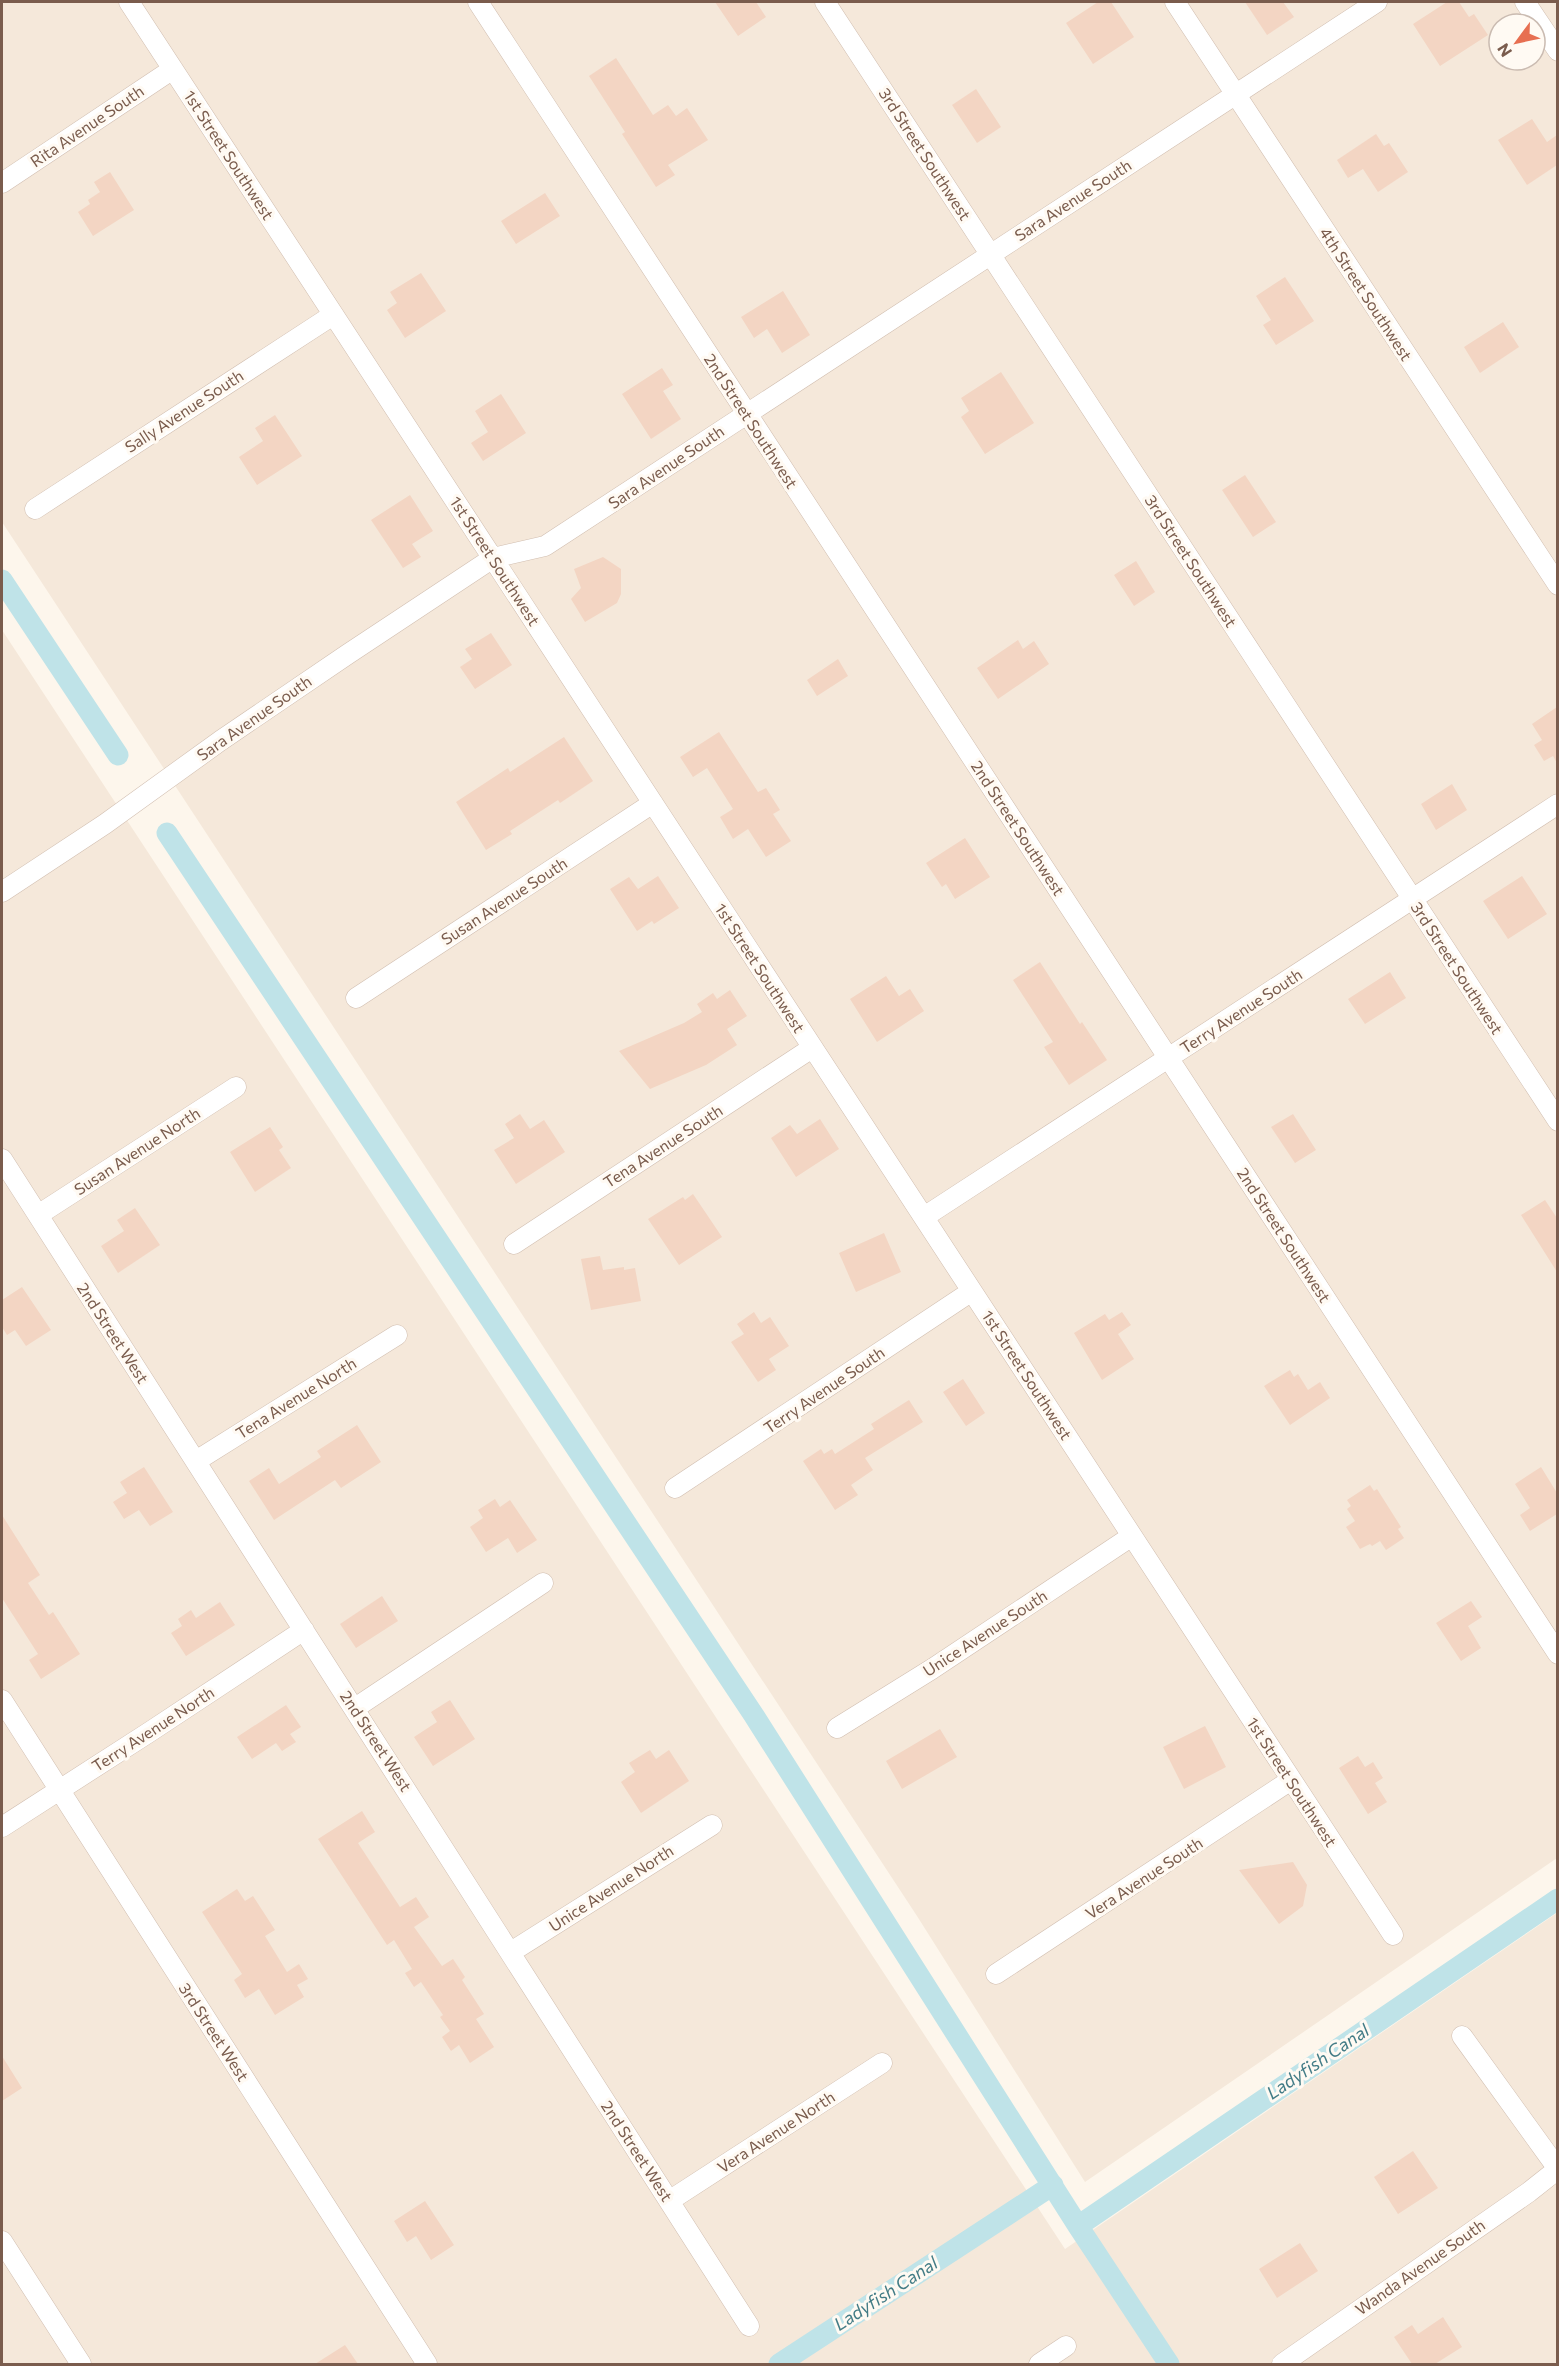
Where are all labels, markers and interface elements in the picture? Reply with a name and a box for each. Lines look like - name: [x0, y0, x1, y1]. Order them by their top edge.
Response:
- north arrow: [1487, 12, 1547, 72]
- text: N: [1493, 40, 1515, 61]
- street label: Rita Avenue South: [26, 81, 147, 171]
- street label: 3rd Street Southwest: [876, 84, 976, 224]
- street label: 1st Street Southwest: [181, 87, 279, 223]
- street label: Sara Avenue South: [1011, 155, 1135, 244]
- street label: 4th Street Southwest: [1316, 224, 1417, 364]
- street label: 2nd Street Southwest: [701, 350, 802, 492]
- street label: Sally Avenue South: [121, 365, 246, 456]
- street label: Sara Avenue South: [604, 421, 727, 512]
- street label: 3rd Street Southwest: [1142, 491, 1242, 631]
- street label: 1st Street Southwest: [447, 493, 545, 629]
- street label: Sara Avenue South: [193, 671, 315, 764]
- street label: 2nd Street Southwest: [968, 757, 1069, 899]
- street label: Susan Avenue South: [437, 853, 570, 948]
- street label: 3rd Street Southwest: [1408, 898, 1508, 1038]
- street label: 1st Street Southwest: [712, 900, 810, 1036]
- street label: Terry Avenue South: [1176, 964, 1305, 1057]
- street label: Tena Avenue South: [600, 1100, 726, 1191]
- street label: Susan Avenue North: [70, 1103, 203, 1198]
- street label: 2nd Street Southwest: [1234, 1164, 1335, 1306]
- street label: 2nd Street West: [74, 1279, 153, 1387]
- street label: 1st Street Southwest: [979, 1307, 1077, 1443]
- street label: Terry Avenue South: [760, 1342, 888, 1437]
- street label: Tena Avenue North: [232, 1353, 359, 1442]
- street label: Unice Avenue South: [919, 1585, 1050, 1680]
- street label: Terry Avenue North: [88, 1682, 217, 1775]
- street label: 2nd Street West: [337, 1687, 416, 1795]
- street label: 1st Street Southwest: [1244, 1714, 1342, 1850]
- street label: Vera Avenue South: [1082, 1833, 1206, 1923]
- street label: Unice Avenue North: [545, 1840, 677, 1935]
- street label: 3rd Street West: [176, 1979, 253, 2085]
- water label: Ladyfish Canal: [1262, 2018, 1373, 2104]
- street label: Vera Avenue North: [713, 2087, 838, 2177]
- street label: 2nd Street West: [598, 2097, 677, 2205]
- street label: Wanda Avenue South: [1351, 2215, 1488, 2318]
- water label: Ladyfish Canal: [829, 2251, 942, 2335]

